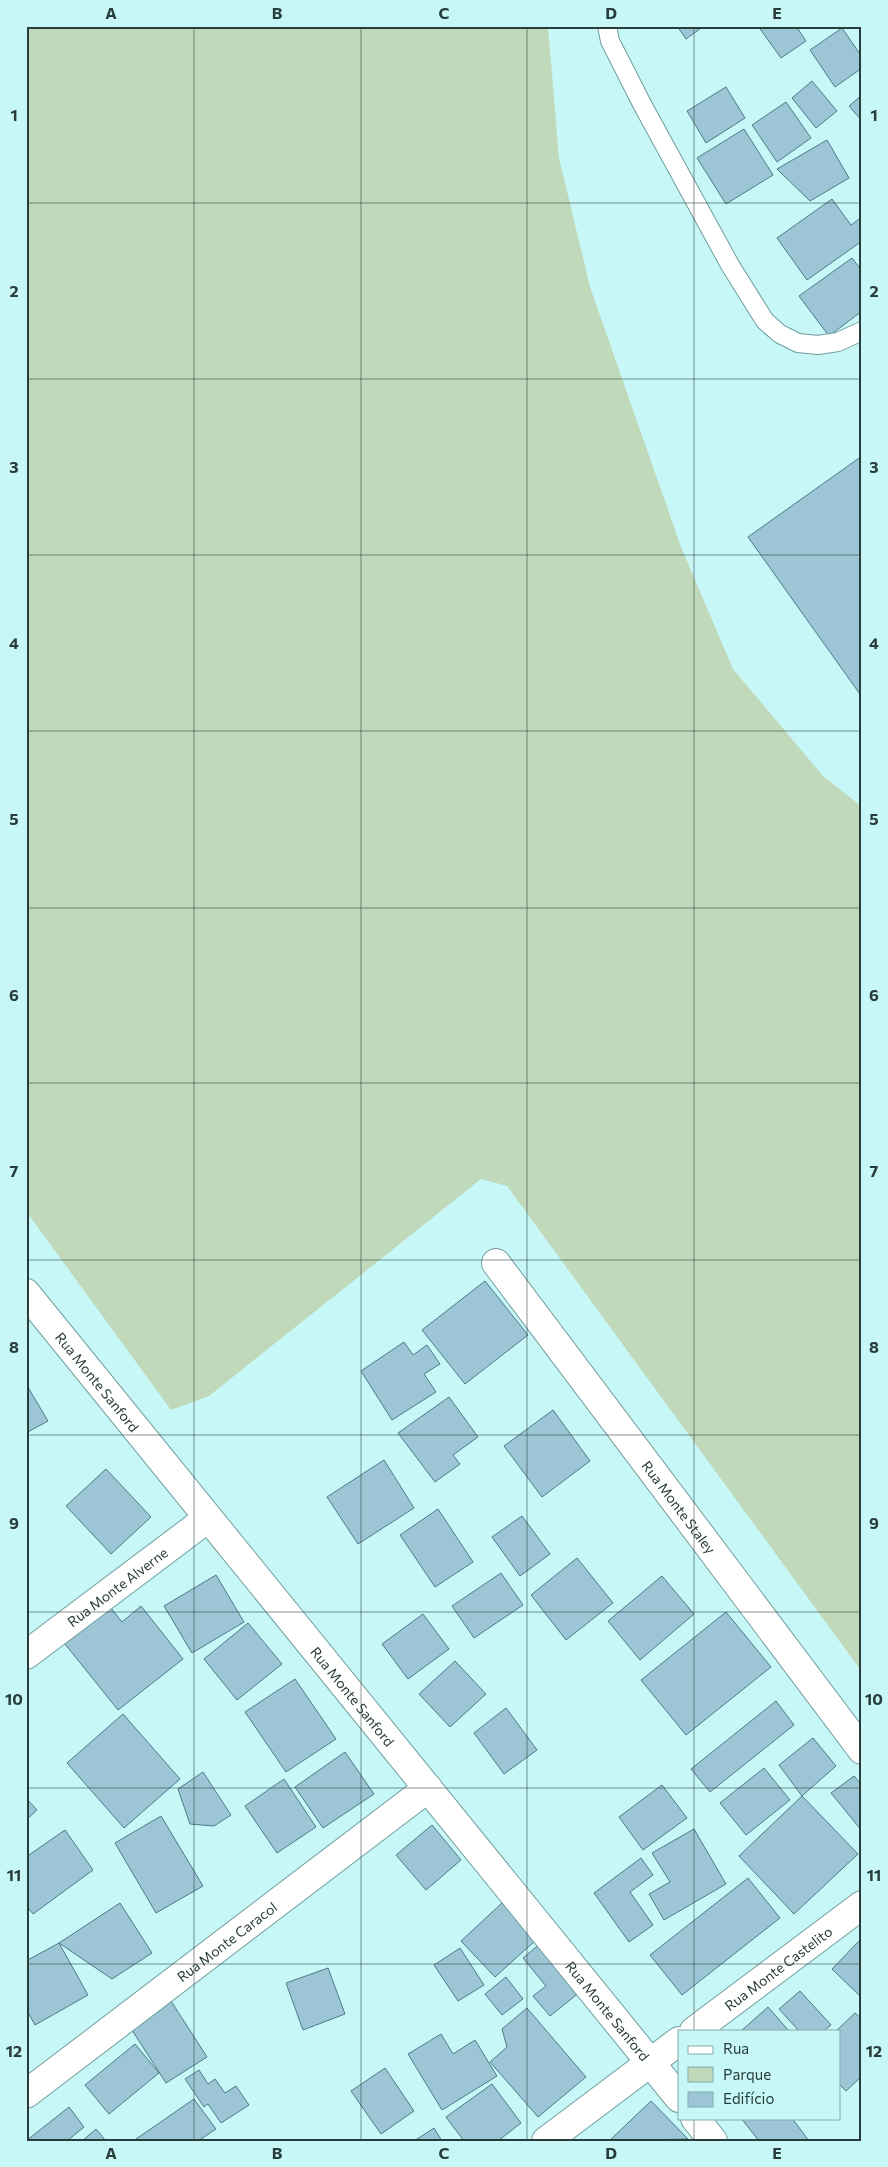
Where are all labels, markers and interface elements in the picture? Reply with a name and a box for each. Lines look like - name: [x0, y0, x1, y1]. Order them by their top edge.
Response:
- text: A: [105, 3, 117, 22]
- text: B: [272, 3, 283, 22]
- text: C: [439, 3, 450, 22]
- text: D: [605, 3, 617, 22]
- text: E: [772, 3, 782, 22]
- text: 1: [10, 105, 18, 124]
- text: 1: [870, 105, 878, 124]
- text: 2: [9, 281, 19, 300]
- text: 2: [869, 281, 879, 300]
- text: 3: [9, 457, 19, 476]
- text: 3: [869, 457, 879, 476]
- text: 4: [9, 633, 19, 652]
- text: 4: [869, 633, 879, 652]
- text: 5: [9, 809, 19, 828]
- text: 5: [869, 809, 879, 828]
- text: 6: [9, 985, 19, 1004]
- text: 6: [869, 985, 879, 1004]
- text: 7: [10, 1161, 19, 1180]
- text: 7: [870, 1161, 879, 1180]
- street label: Rua Monte Sanford: [52, 1328, 143, 1435]
- text: 8: [9, 1337, 19, 1356]
- text: 8: [869, 1337, 879, 1356]
- street label: Rua Monte Staley: [639, 1457, 720, 1557]
- text: 9: [9, 1513, 19, 1532]
- text: 9: [869, 1513, 879, 1532]
- street label: Rua Monte Alverne: [64, 1543, 171, 1630]
- street label: Rua Monte Sanford: [308, 1643, 398, 1749]
- text: 10: [5, 1689, 23, 1708]
- text: 10: [865, 1689, 883, 1708]
- text: 11: [7, 1865, 21, 1884]
- text: 11: [867, 1865, 881, 1884]
- street label: Rua Monte Caracol: [173, 1898, 280, 1985]
- street label: Rua Monte Castelito: [721, 1922, 835, 2014]
- street label: Rua Monte Sanford: [563, 1957, 654, 2064]
- legend: [678, 2030, 840, 2120]
- text: Rua: [723, 2039, 749, 2057]
- text: 12: [6, 2041, 22, 2060]
- text: 12: [866, 2041, 882, 2060]
- text: Parque: [723, 2065, 771, 2083]
- text: Edifício: [723, 2089, 774, 2107]
- text: A: [105, 2143, 117, 2162]
- text: B: [272, 2143, 283, 2162]
- text: C: [439, 2143, 450, 2162]
- text: D: [605, 2143, 617, 2162]
- text: E: [772, 2143, 782, 2162]

